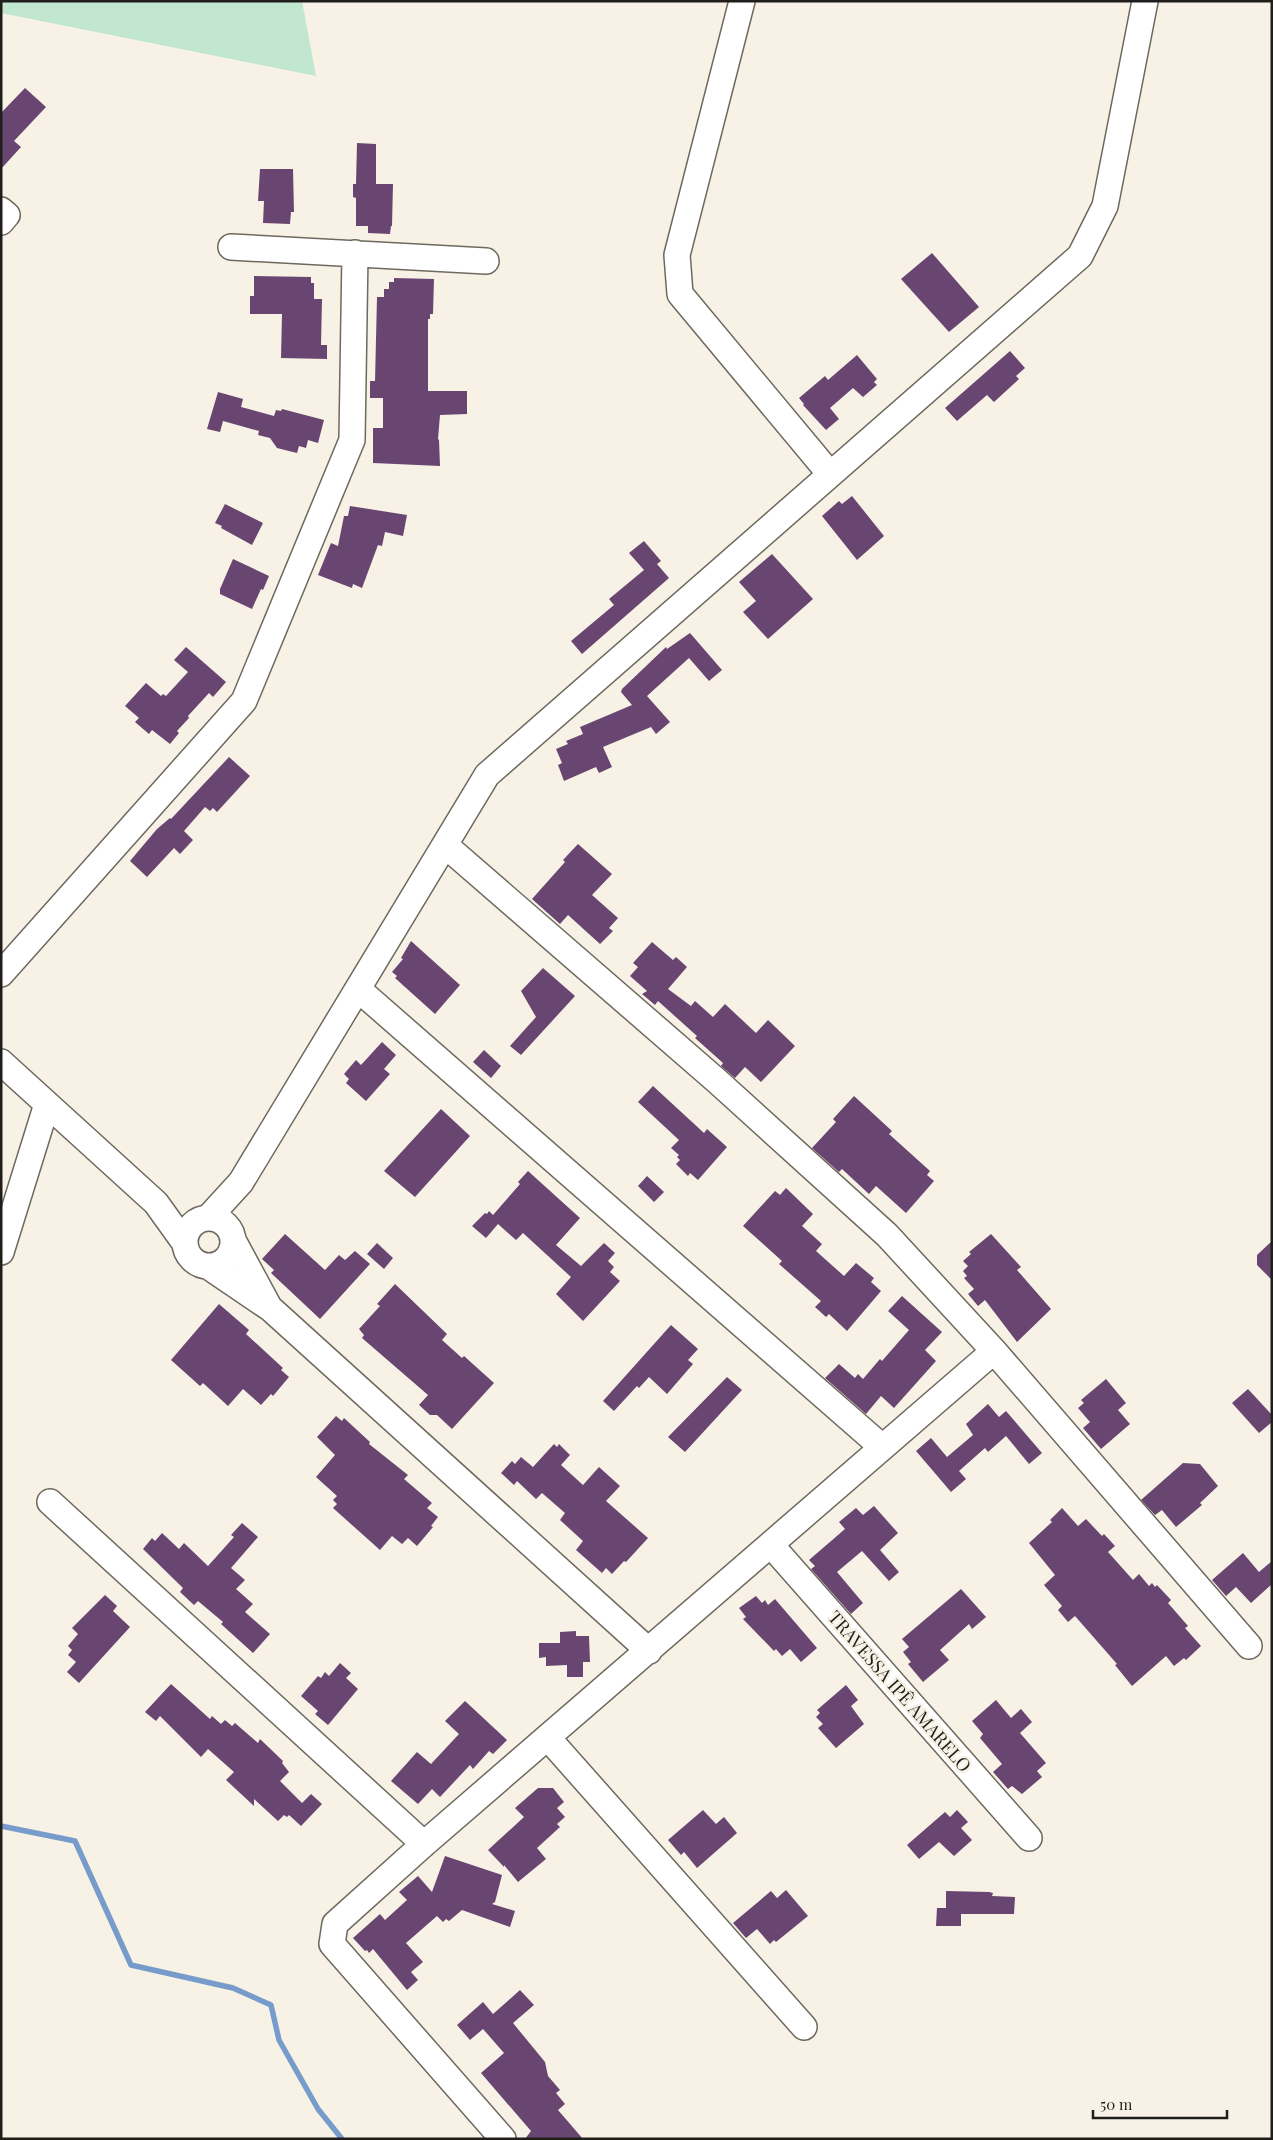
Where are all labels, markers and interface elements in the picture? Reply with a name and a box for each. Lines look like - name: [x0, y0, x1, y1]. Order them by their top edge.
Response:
- street label: TRAVESSA IPÊ AMARELO: [823, 1605, 977, 1777]
- scale bar: [1093, 2088, 1227, 2120]
- text: 50 m: [1100, 2094, 1133, 2114]

